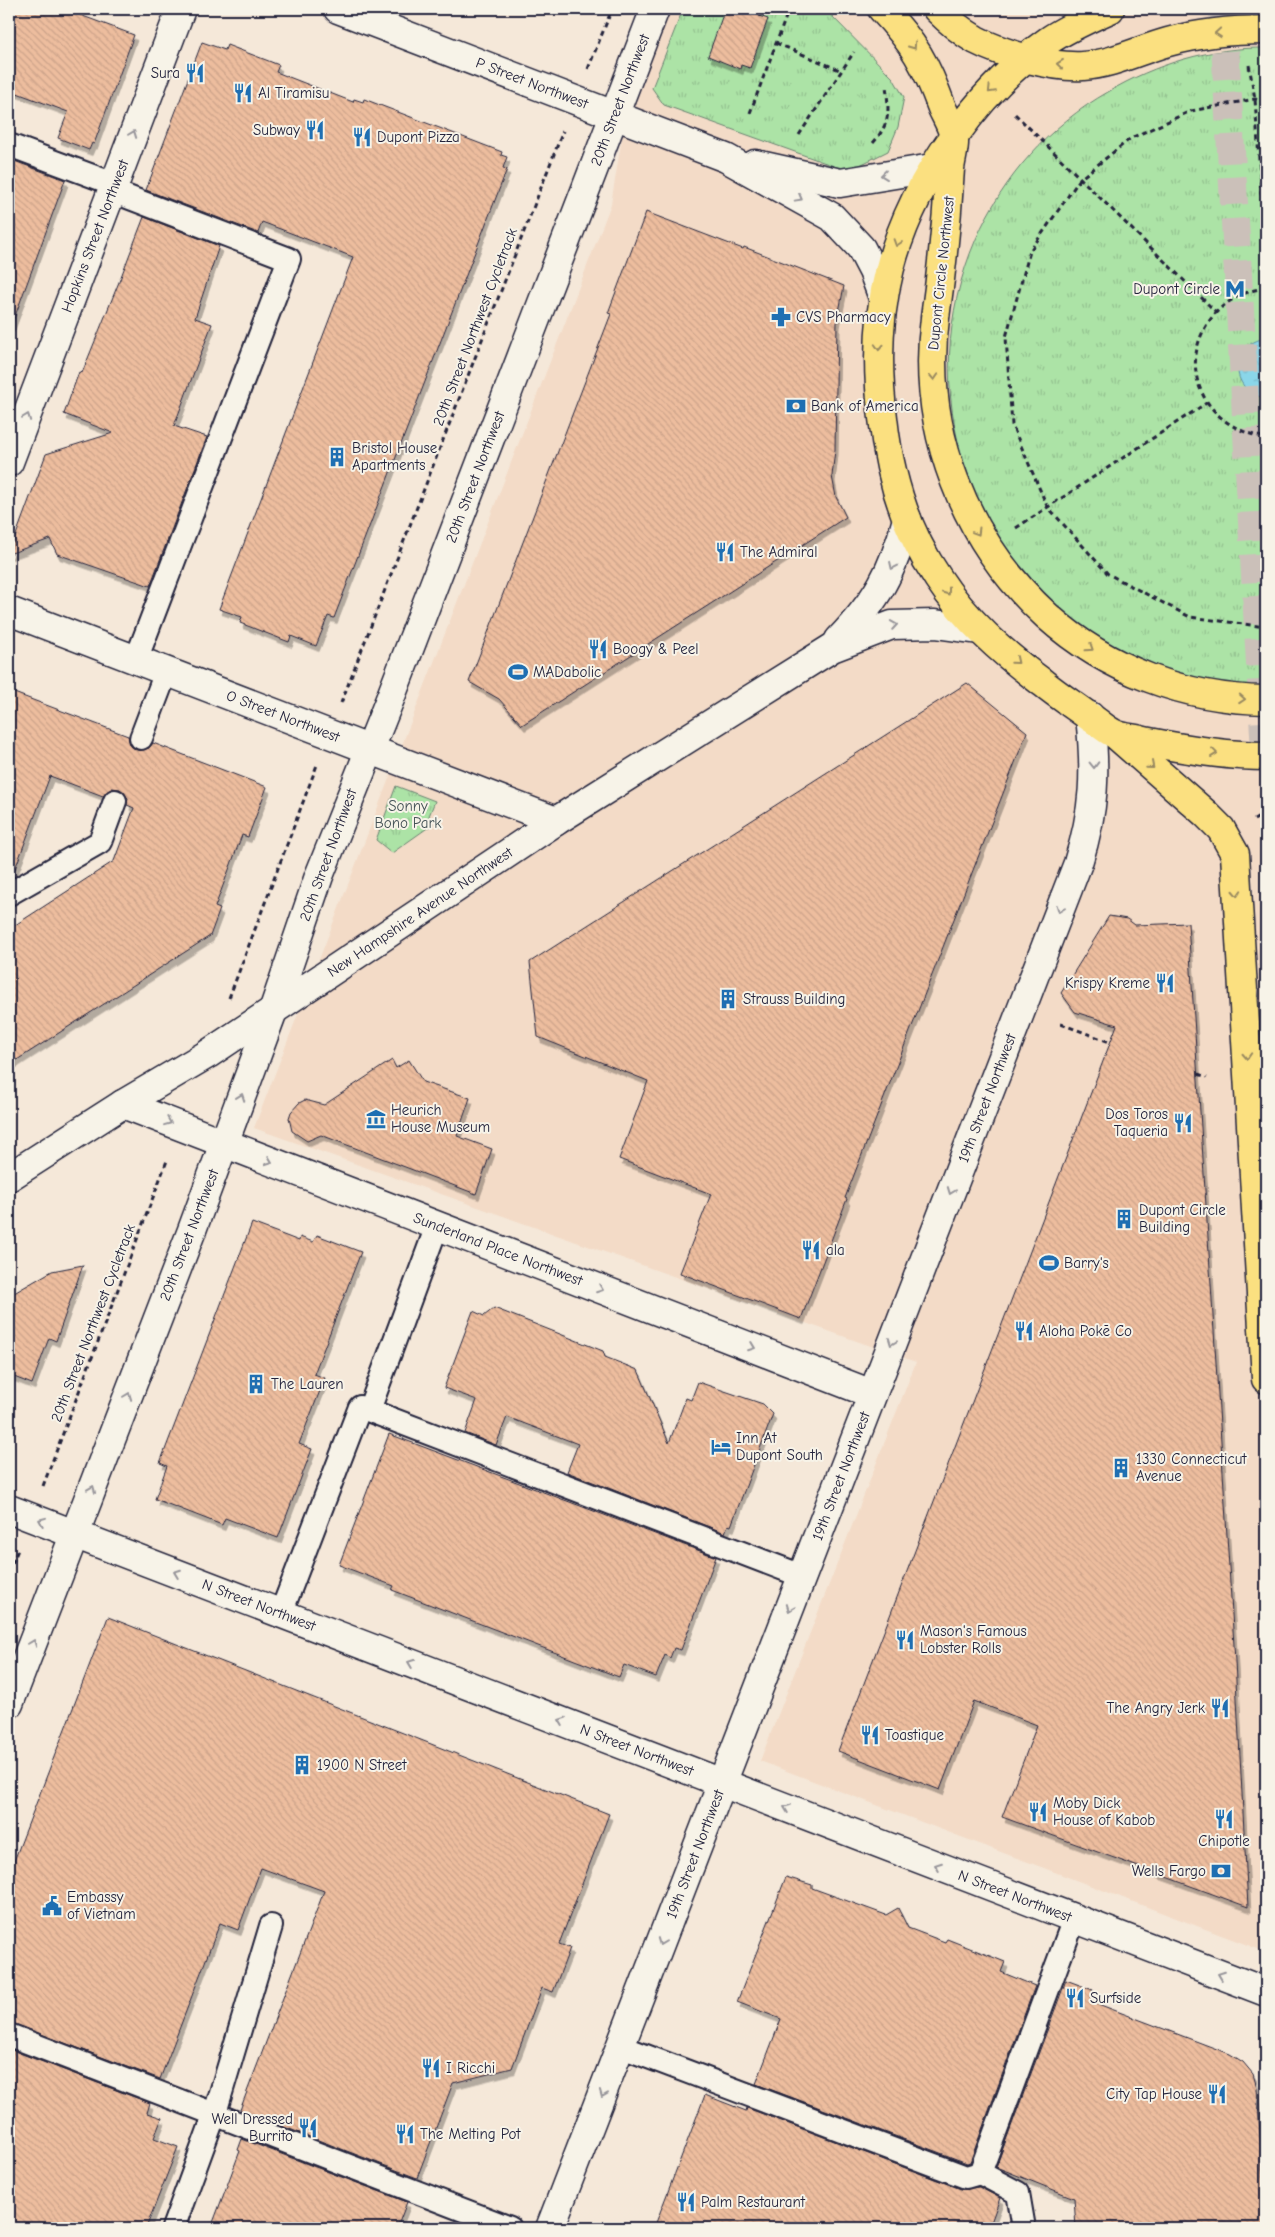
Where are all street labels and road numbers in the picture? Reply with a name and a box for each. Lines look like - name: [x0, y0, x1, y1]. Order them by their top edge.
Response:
- street label: 20th Street Northwest: [587, 31, 654, 168]
- street label: P Street Northwest: [473, 53, 591, 113]
- street label: Hopkins Street Northwest: [58, 156, 133, 315]
- street label: Dupont Circle Northwest: [924, 194, 958, 351]
- street label: 20th Street Northwest Cycletrack: [429, 225, 521, 429]
- street label: 20th Street Northwest: [442, 408, 509, 545]
- street label: O Street Northwest: [224, 686, 343, 746]
- street label: 20th Street Northwest: [296, 786, 361, 924]
- street label: New Hampshire Avenue Northwest: [324, 843, 517, 981]
- street label: 19th Street Northwest: [954, 1030, 1020, 1165]
- street label: 20th Street Northwest: [156, 1166, 223, 1303]
- street label: Sunderland Place Northwest: [411, 1208, 586, 1290]
- street label: 20th Street Northwest Cycletrack: [47, 1221, 139, 1425]
- street label: 19th Street Northwest: [808, 1408, 874, 1543]
- street label: N Street Northwest: [200, 1575, 319, 1635]
- street label: N Street Northwest: [578, 1720, 697, 1780]
- street label: 19th Street Northwest: [662, 1786, 728, 1921]
- street label: N Street Northwest: [956, 1866, 1075, 1926]

